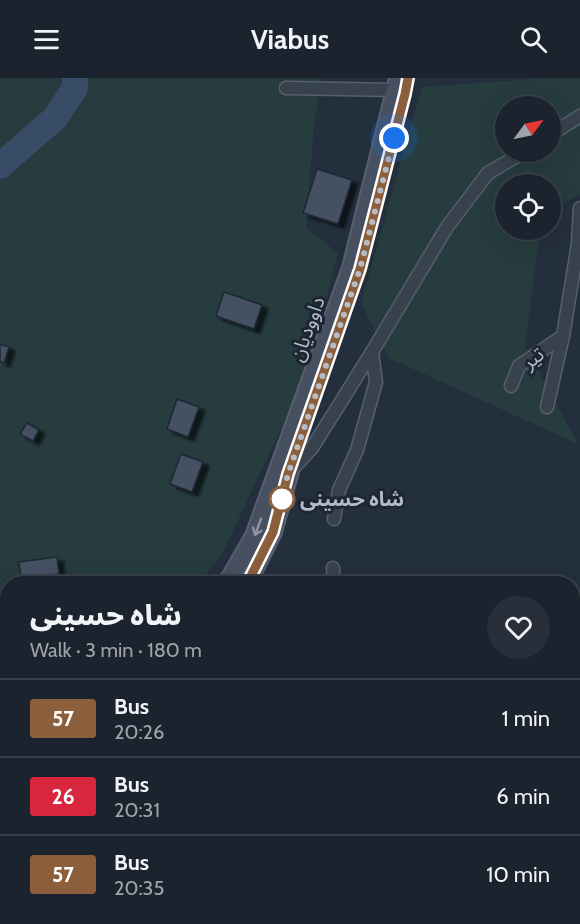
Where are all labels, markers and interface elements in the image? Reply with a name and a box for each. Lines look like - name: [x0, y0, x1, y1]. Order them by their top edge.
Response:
- icon: menu: [30, 23, 63, 56]
- text: Viabus: [251, 23, 329, 56]
- icon: search: [517, 23, 550, 56]
- north arrow: [495, 96, 561, 162]
- map controls: [495, 96, 561, 240]
- your location: [379, 123, 409, 153]
- button: locate: [495, 174, 561, 240]
- street label: داوودیان: [284, 293, 330, 365]
- street label: تیر: [516, 342, 549, 375]
- marker: شاه حسینی: [269, 486, 295, 512]
- place label: شاه حسینی: [300, 487, 404, 511]
- one-way arrow: [251, 517, 262, 535]
- button: heart: [487, 596, 550, 659]
- text: شاه حسینی: [30, 598, 182, 632]
- text: Walk · 3 min · 180 m: [30, 638, 202, 662]
- text: Bus: [114, 693, 149, 720]
- text: 1 min: [502, 705, 550, 732]
- text: 57: [52, 706, 74, 731]
- text: 20:26: [114, 720, 164, 744]
- text: Bus: [114, 771, 149, 798]
- text: 6 min: [496, 783, 550, 810]
- text: 26: [52, 784, 74, 809]
- text: 20:31: [114, 798, 160, 822]
- text: Bus: [114, 849, 149, 876]
- text: 10 min: [486, 861, 550, 888]
- text: 57: [52, 862, 74, 887]
- text: 20:35: [114, 876, 164, 900]

